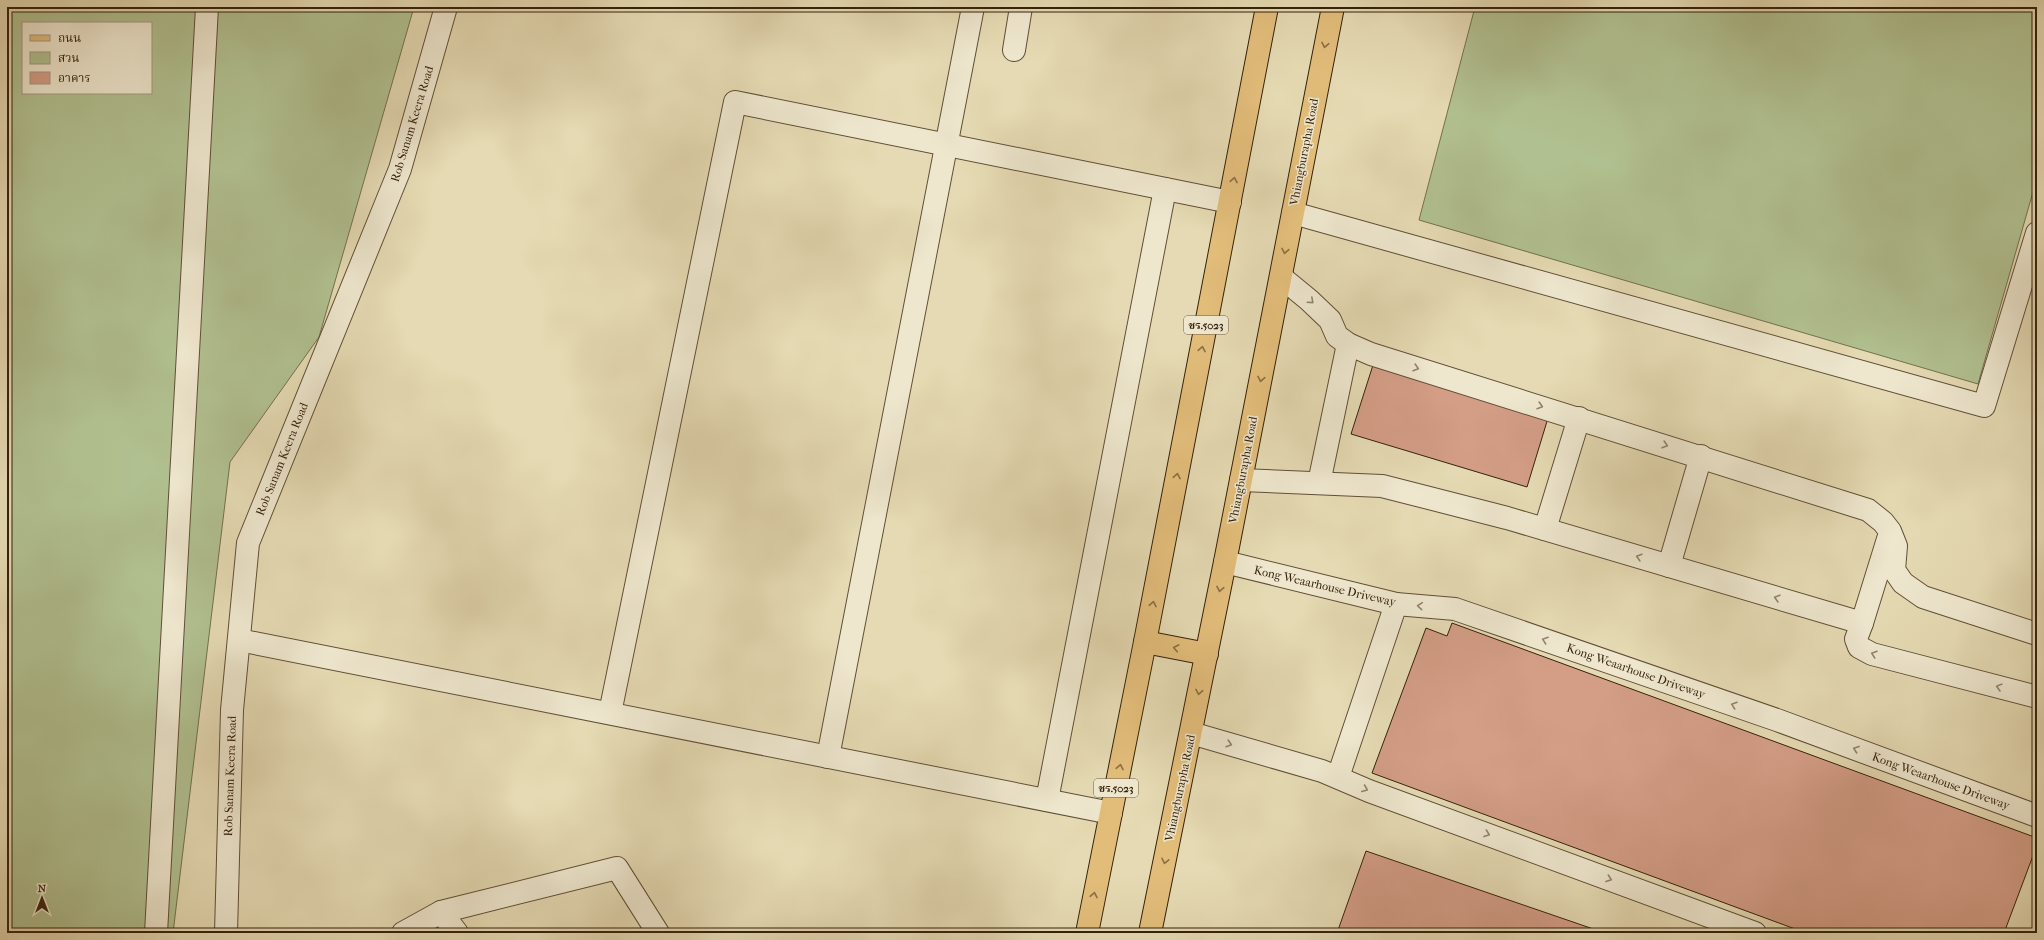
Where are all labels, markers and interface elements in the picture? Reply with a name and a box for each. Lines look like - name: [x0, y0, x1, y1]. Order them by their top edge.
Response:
- legend: [22, 22, 152, 94]
- text: ถนน: [58, 31, 81, 45]
- one-way arrow: [1321, 42, 1330, 48]
- text: สวน: [58, 51, 80, 65]
- street label: Rob Sanam Keera Road: [388, 64, 436, 184]
- text: อาคาร: [58, 71, 90, 85]
- street label: Vhiangburapha Road: [1287, 97, 1321, 208]
- one-way arrow: [1230, 177, 1238, 183]
- one-way arrow: [1282, 248, 1290, 254]
- one-way arrow: [1306, 297, 1314, 304]
- road number: ชร.5023: [1184, 316, 1228, 334]
- one-way arrow: [1197, 346, 1206, 352]
- one-way arrow: [1413, 363, 1420, 371]
- one-way arrow: [1257, 376, 1265, 382]
- street label: Rob Sanam Keera Road: [253, 400, 311, 518]
- one-way arrow: [1537, 401, 1544, 410]
- street label: Vhiangburapha Road: [1226, 415, 1260, 526]
- one-way arrow: [1661, 440, 1668, 449]
- one-way arrow: [1173, 473, 1181, 479]
- one-way arrow: [1636, 553, 1643, 562]
- street label: Kong Weaarhouse Driveway: [1252, 563, 1398, 609]
- one-way arrow: [1216, 586, 1225, 592]
- one-way arrow: [1774, 594, 1781, 603]
- one-way arrow: [1148, 601, 1156, 607]
- one-way arrow: [1417, 601, 1423, 610]
- one-way arrow: [1541, 636, 1548, 644]
- street label: Kong Weaarhouse Driveway: [1565, 641, 1708, 702]
- one-way arrow: [1173, 644, 1179, 653]
- one-way arrow: [1870, 650, 1877, 658]
- one-way arrow: [1996, 684, 2003, 692]
- one-way arrow: [1196, 689, 1204, 695]
- one-way arrow: [1731, 701, 1738, 709]
- street label: Rob Sanam Keera Road: [221, 715, 239, 837]
- street label: Vhiangburapha Road: [1162, 733, 1198, 844]
- one-way arrow: [1225, 739, 1232, 748]
- one-way arrow: [1853, 745, 1860, 754]
- street label: Kong Weaarhouse Driveway: [1870, 750, 2012, 813]
- one-way arrow: [1116, 764, 1124, 770]
- road number: ชร.5023: [1094, 779, 1138, 797]
- one-way arrow: [1361, 784, 1368, 792]
- one-way arrow: [1483, 830, 1490, 838]
- one-way arrow: [1161, 858, 1170, 864]
- one-way arrow: [1605, 875, 1612, 883]
- north arrow: [22, 878, 62, 918]
- text: N: [38, 882, 47, 895]
- one-way arrow: [1090, 892, 1098, 898]

